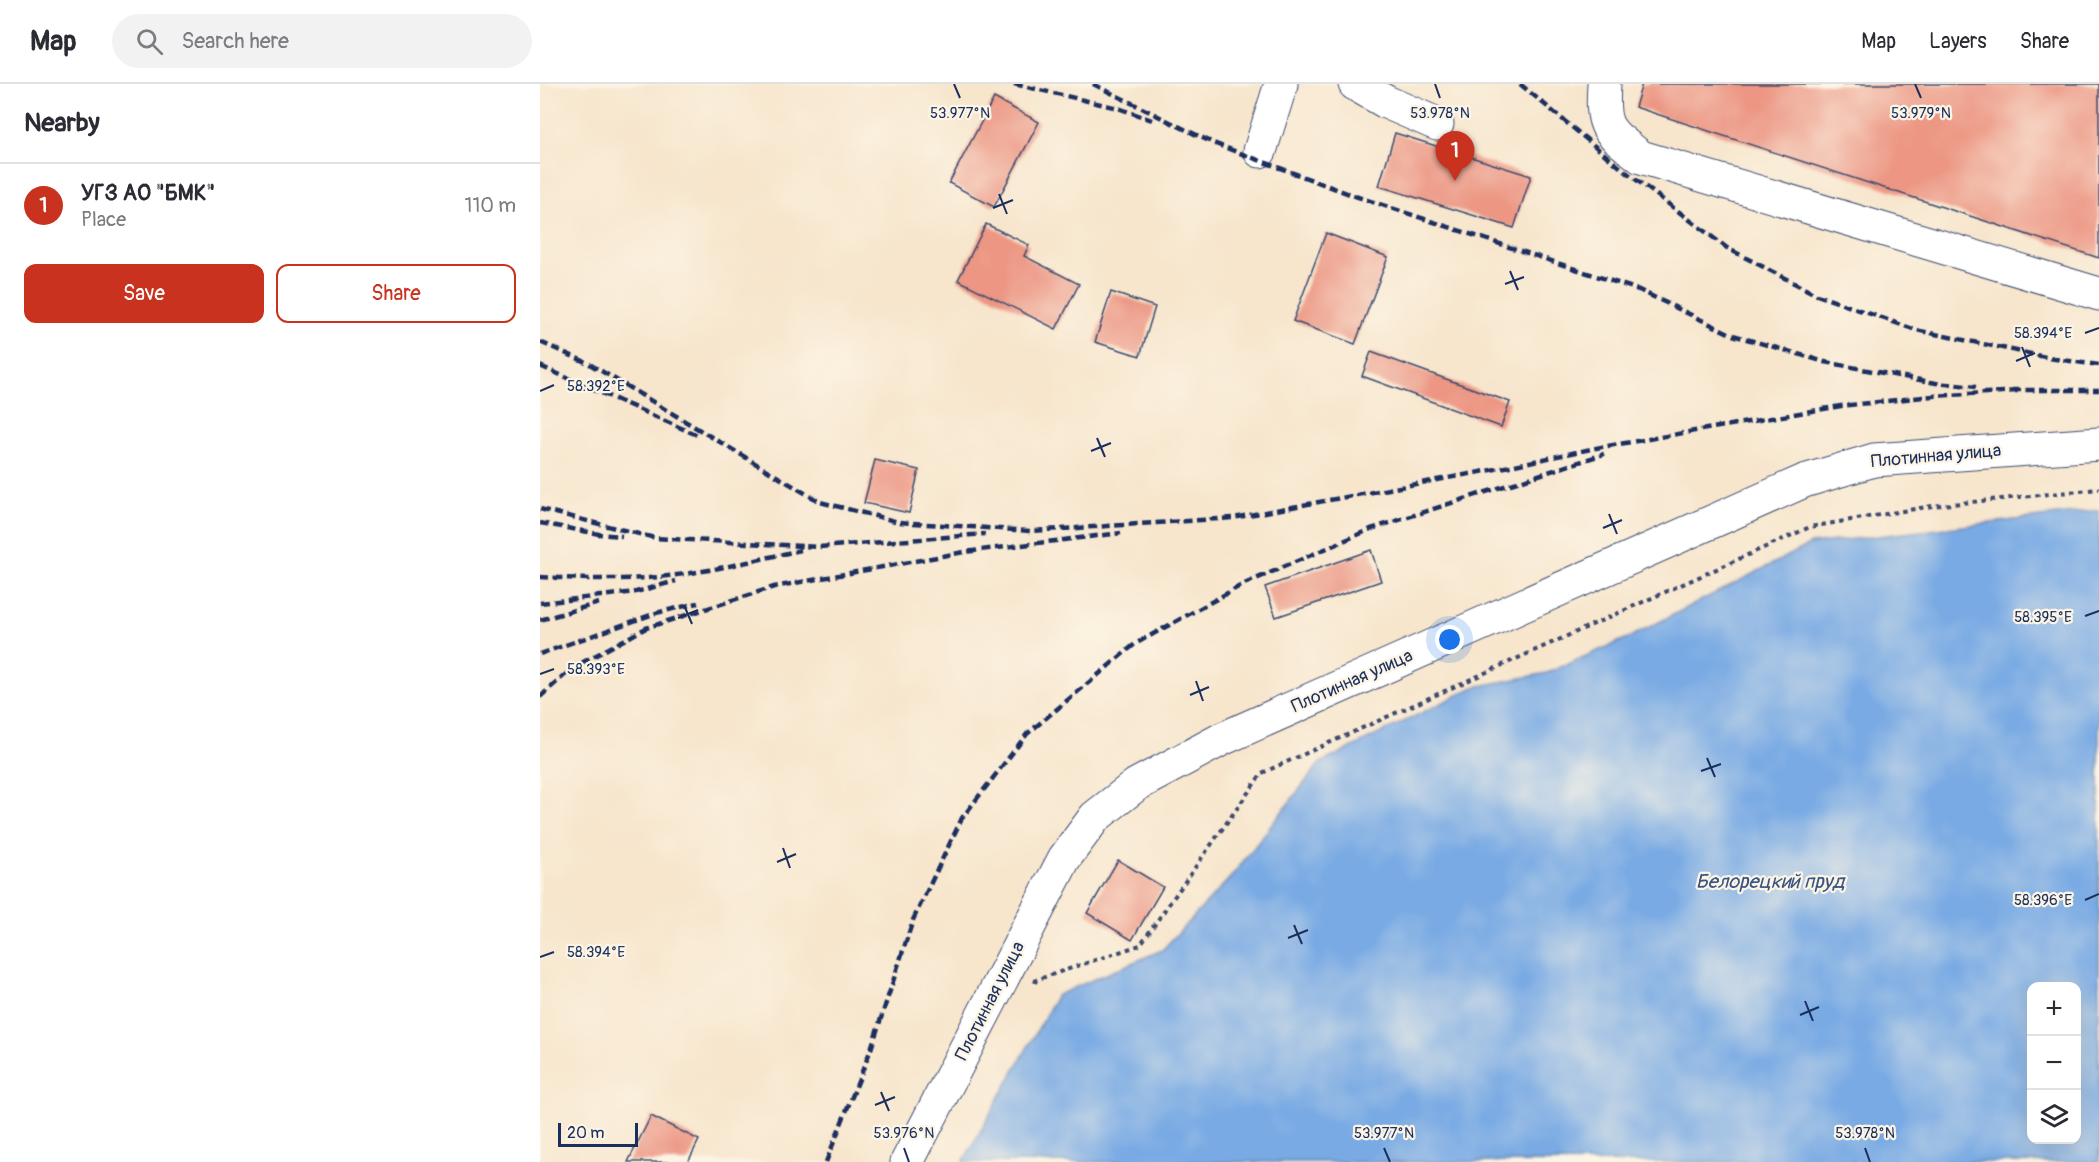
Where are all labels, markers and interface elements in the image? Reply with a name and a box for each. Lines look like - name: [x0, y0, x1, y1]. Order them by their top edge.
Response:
- search box: [112, 14, 532, 68]
- text: Map: [30, 24, 76, 59]
- icon: search: [133, 25, 166, 58]
- text: Search here: [181, 27, 289, 55]
- text: Map: [1861, 28, 1896, 55]
- text: Layers: [1929, 28, 1987, 55]
- text: Share: [2020, 28, 2069, 55]
- text: 53.977°N: [930, 104, 990, 123]
- text: 53.978°N: [1410, 104, 1470, 123]
- text: 53.979°N: [1891, 104, 1951, 123]
- text: Nearby: [24, 107, 100, 139]
- pin: 1: [1436, 132, 1474, 181]
- text: УГЗ АО "БМК": [81, 179, 215, 207]
- text: 1: [40, 193, 47, 218]
- text: 110 m: [465, 193, 516, 218]
- text: Place: [81, 207, 126, 232]
- button: Save: [24, 264, 264, 323]
- button: Share: [276, 264, 516, 323]
- text: 58.394°E: [2014, 324, 2072, 343]
- text: 58.392°E: [567, 377, 625, 396]
- street label: Плотинная улица: [1870, 439, 2002, 473]
- text: 58.395°E: [2014, 608, 2072, 627]
- your location: [1435, 625, 1464, 654]
- street label: Плотинная улица: [1288, 644, 1416, 718]
- text: 58.393°E: [567, 660, 625, 679]
- water label: Белорецкий пруд: [1696, 869, 1846, 894]
- text: 58.396°E: [2014, 891, 2072, 910]
- street label: Плотинная улица: [950, 938, 1030, 1064]
- text: 58.394°E: [567, 943, 625, 962]
- map controls: [2027, 982, 2081, 1144]
- button: +: [2027, 982, 2081, 1036]
- button: −: [2027, 1036, 2081, 1090]
- button: layers: [2027, 1090, 2081, 1144]
- scale bar: [558, 1120, 638, 1148]
- text: 20 m: [567, 1123, 605, 1143]
- text: 53.976°N: [874, 1124, 934, 1143]
- text: 53.977°N: [1354, 1124, 1414, 1143]
- text: 53.978°N: [1835, 1124, 1895, 1143]

